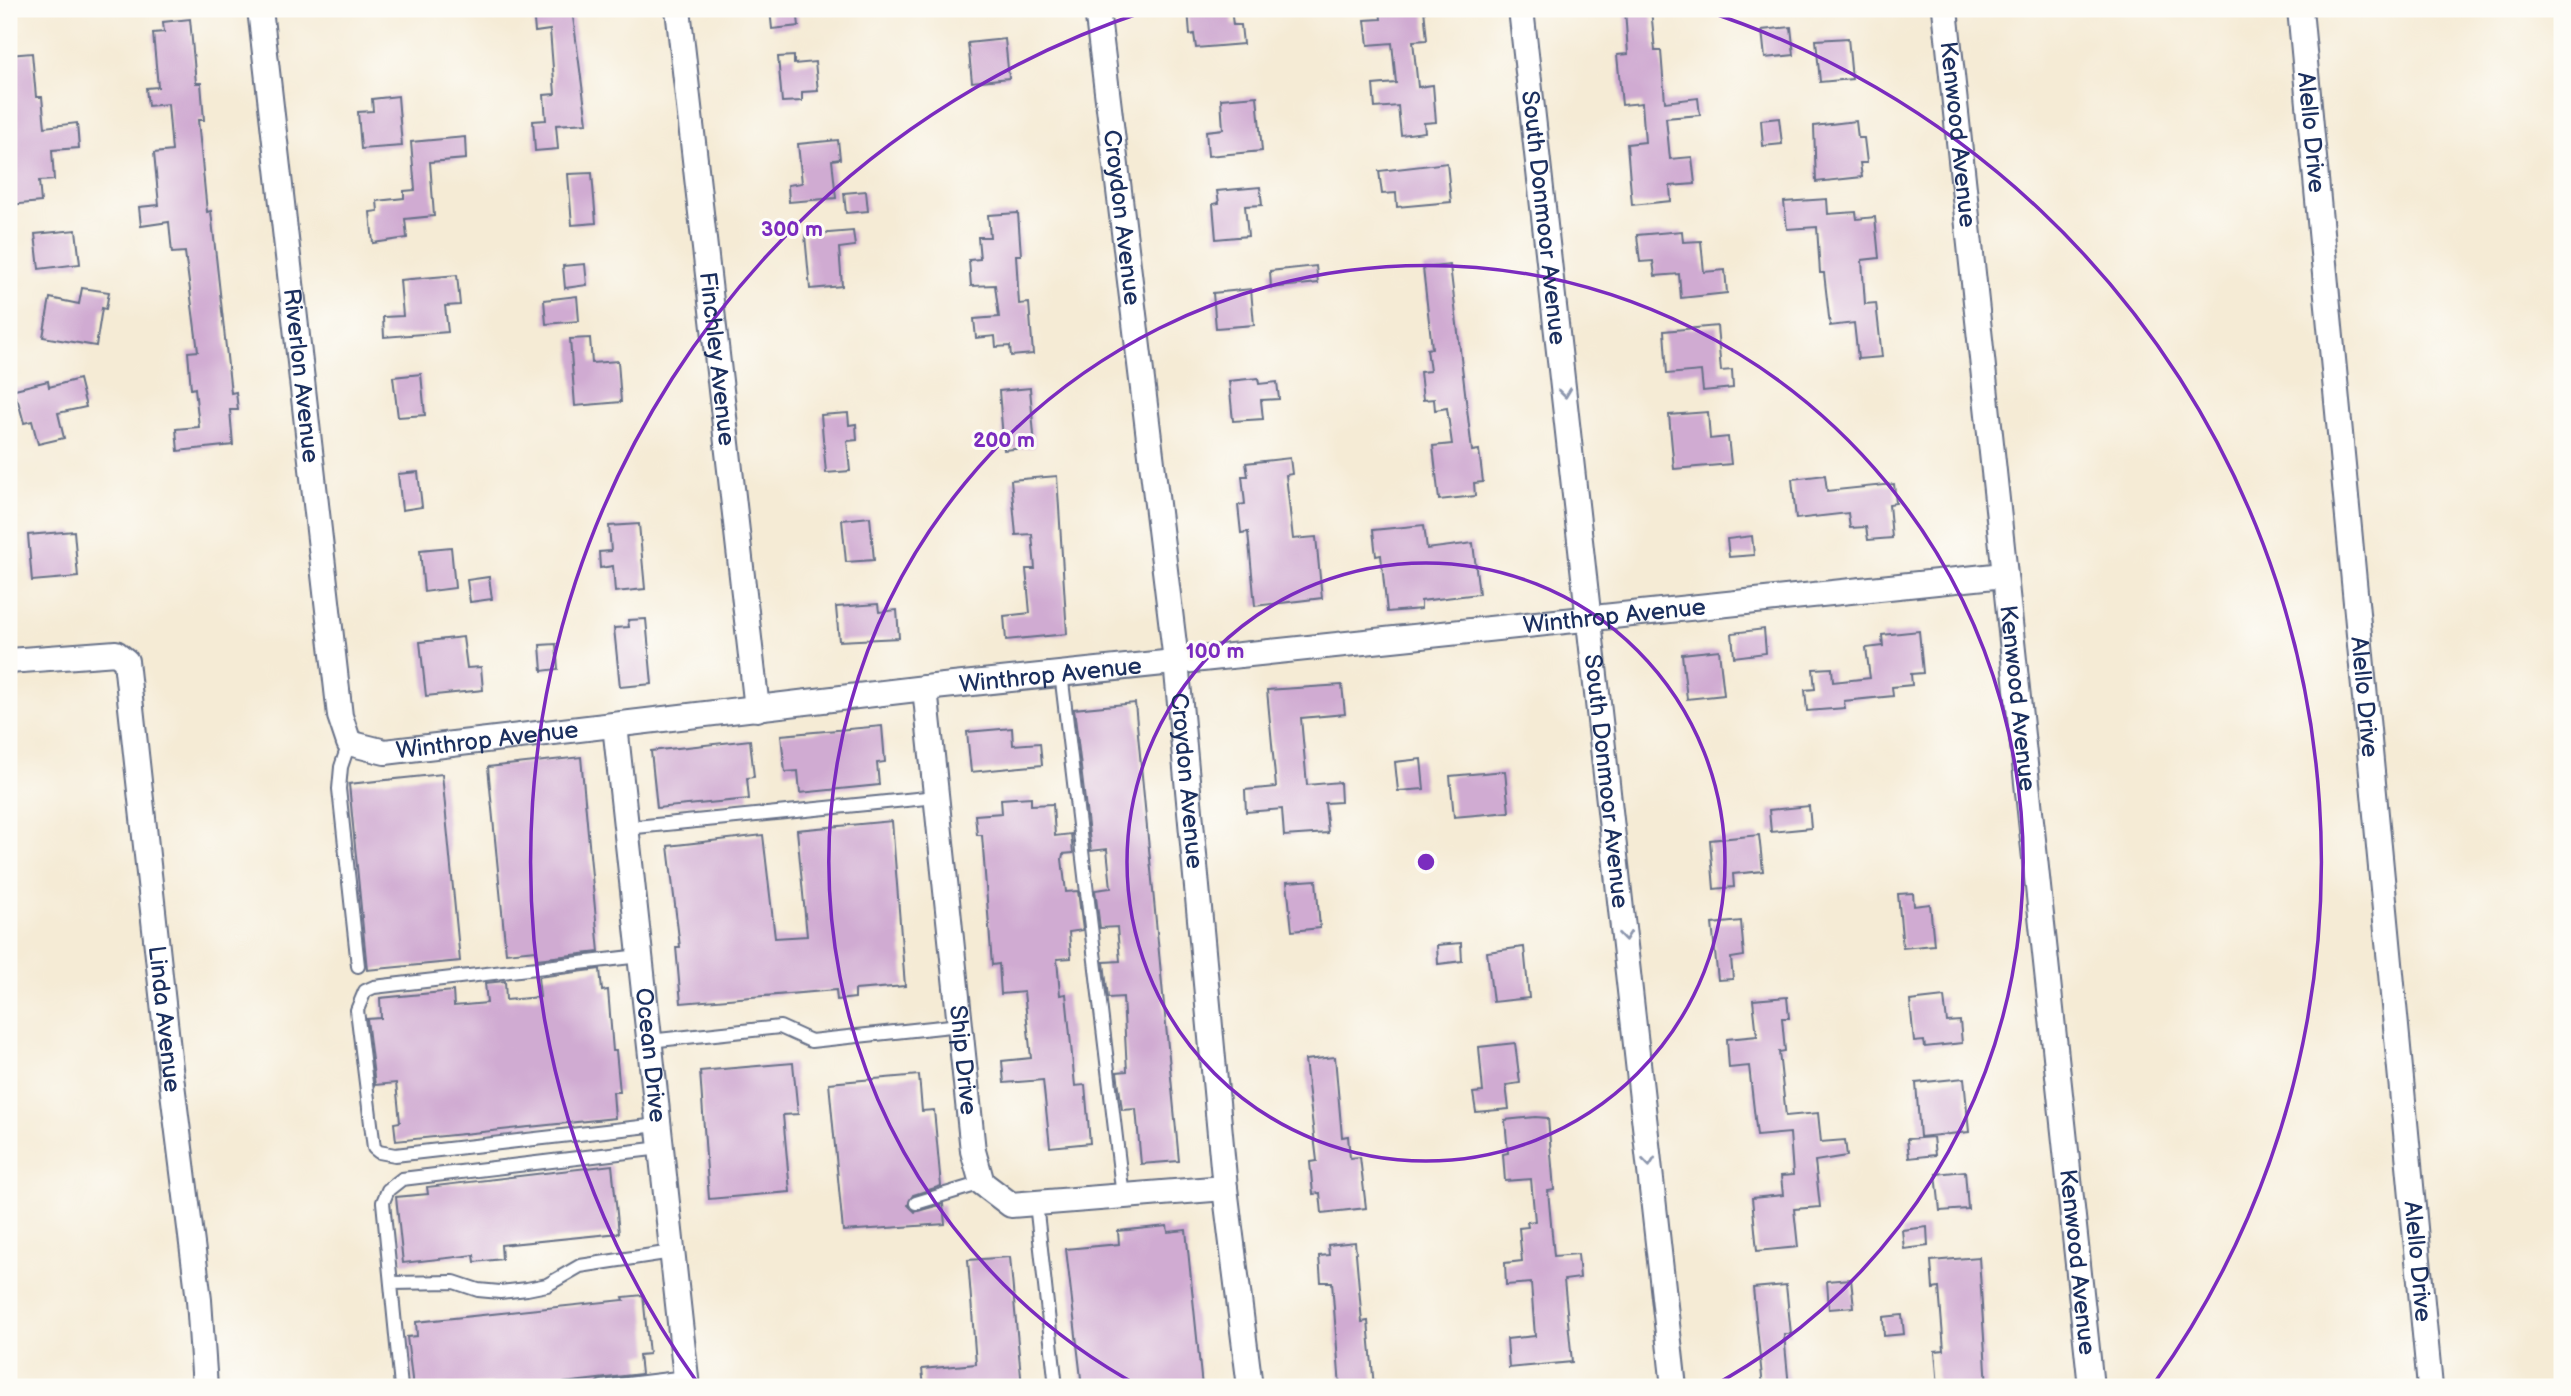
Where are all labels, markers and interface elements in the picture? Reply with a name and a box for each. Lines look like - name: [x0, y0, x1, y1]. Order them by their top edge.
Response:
- street label: Kenwood Avenue: [1934, 40, 1982, 229]
- street label: Alello Drive: [2291, 71, 2331, 194]
- street label: South Donmoor Avenue: [1515, 89, 1572, 346]
- street label: Croydon Avenue: [1097, 128, 1147, 307]
- text: 300 m: [761, 217, 823, 242]
- street label: Finchley Avenue: [693, 270, 741, 447]
- street label: Riverlon Avenue: [277, 287, 325, 465]
- one-way arrow: [1557, 387, 1572, 399]
- text: 200 m: [973, 428, 1035, 453]
- street label: Winthrop Avenue: [1522, 592, 1707, 640]
- street label: Kenwood Avenue: [1993, 604, 2042, 793]
- street label: Alello Drive: [2344, 635, 2385, 759]
- text: 100 m: [1186, 639, 1244, 664]
- street label: Winthrop Avenue: [958, 651, 1143, 699]
- street label: South Donmoor Avenue: [1578, 653, 1635, 910]
- street label: Croydon Avenue: [1164, 691, 1209, 870]
- street label: Winthrop Avenue: [394, 715, 580, 766]
- centre of rings: [1414, 850, 1438, 874]
- one-way arrow: [1617, 931, 1632, 942]
- street label: Linda Avenue: [142, 944, 187, 1094]
- street label: Ocean Drive: [629, 986, 672, 1124]
- street label: Ship Drive: [943, 1004, 983, 1116]
- one-way arrow: [1642, 1156, 1657, 1168]
- street label: Kenwood Avenue: [2053, 1168, 2102, 1356]
- street label: Alello Drive: [2398, 1200, 2438, 1323]

